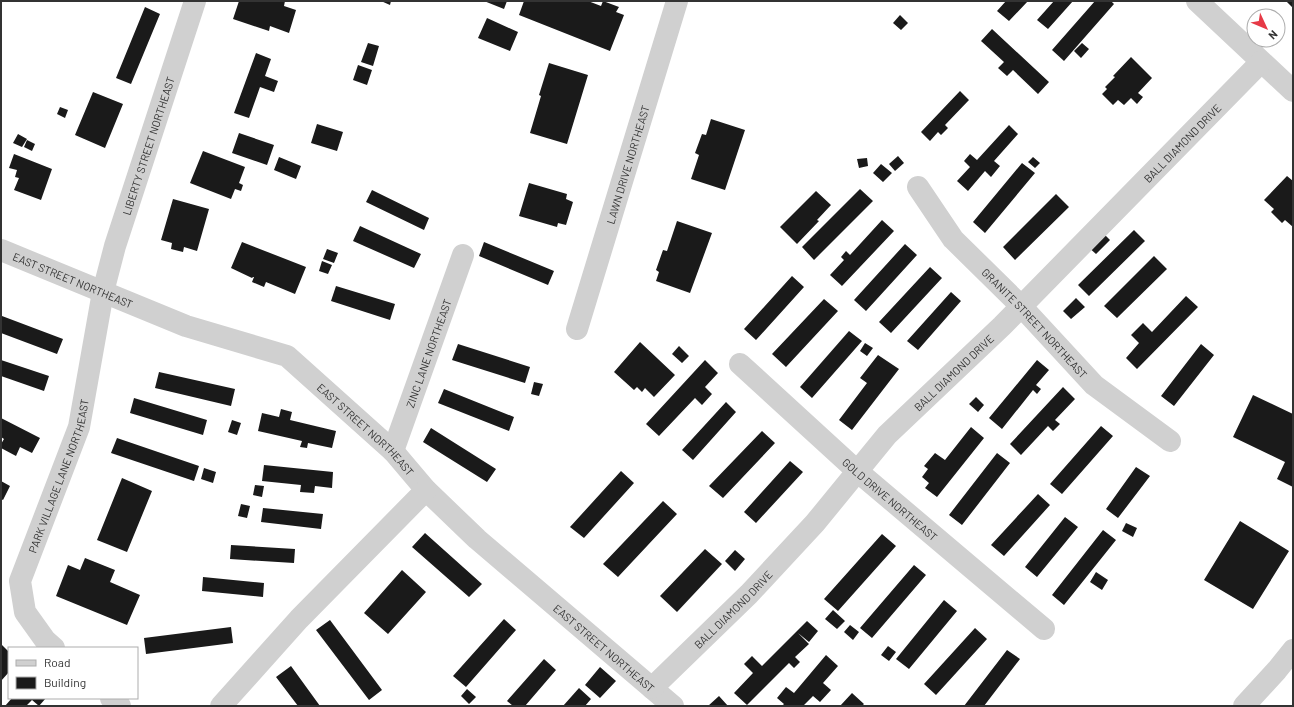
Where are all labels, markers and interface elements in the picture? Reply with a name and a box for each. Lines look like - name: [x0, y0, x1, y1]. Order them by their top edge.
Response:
- north arrow: [1246, 8, 1286, 48]
- text: N: [1266, 28, 1281, 42]
- street label: LIBERTY STREET NORTHEAST: [119, 75, 176, 217]
- street label: BALL DIAMOND DRIVE: [1141, 100, 1223, 185]
- street label: LAWN DRIVE NORTHEAST: [603, 104, 651, 225]
- street label: EAST STREET NORTHEAST: [11, 249, 135, 310]
- street label: GRANITE STREET NORTHEAST: [980, 265, 1090, 380]
- street label: ZINC LANE NORTHEAST: [403, 297, 453, 409]
- street label: BALL DIAMOND DRIVE: [911, 331, 996, 413]
- street label: EAST STREET NORTHEAST: [315, 380, 417, 478]
- street label: PARK VILLAGE LANE NORTHEAST: [25, 398, 90, 554]
- street label: GOLD DRIVE NORTHEAST: [840, 455, 940, 543]
- street label: BALL DIAMOND DRIVE: [691, 567, 775, 651]
- street label: EAST STREET NORTHEAST: [551, 601, 658, 694]
- legend: [8, 647, 138, 699]
- text: Road: [44, 655, 71, 669]
- text: Building: [44, 675, 86, 689]

